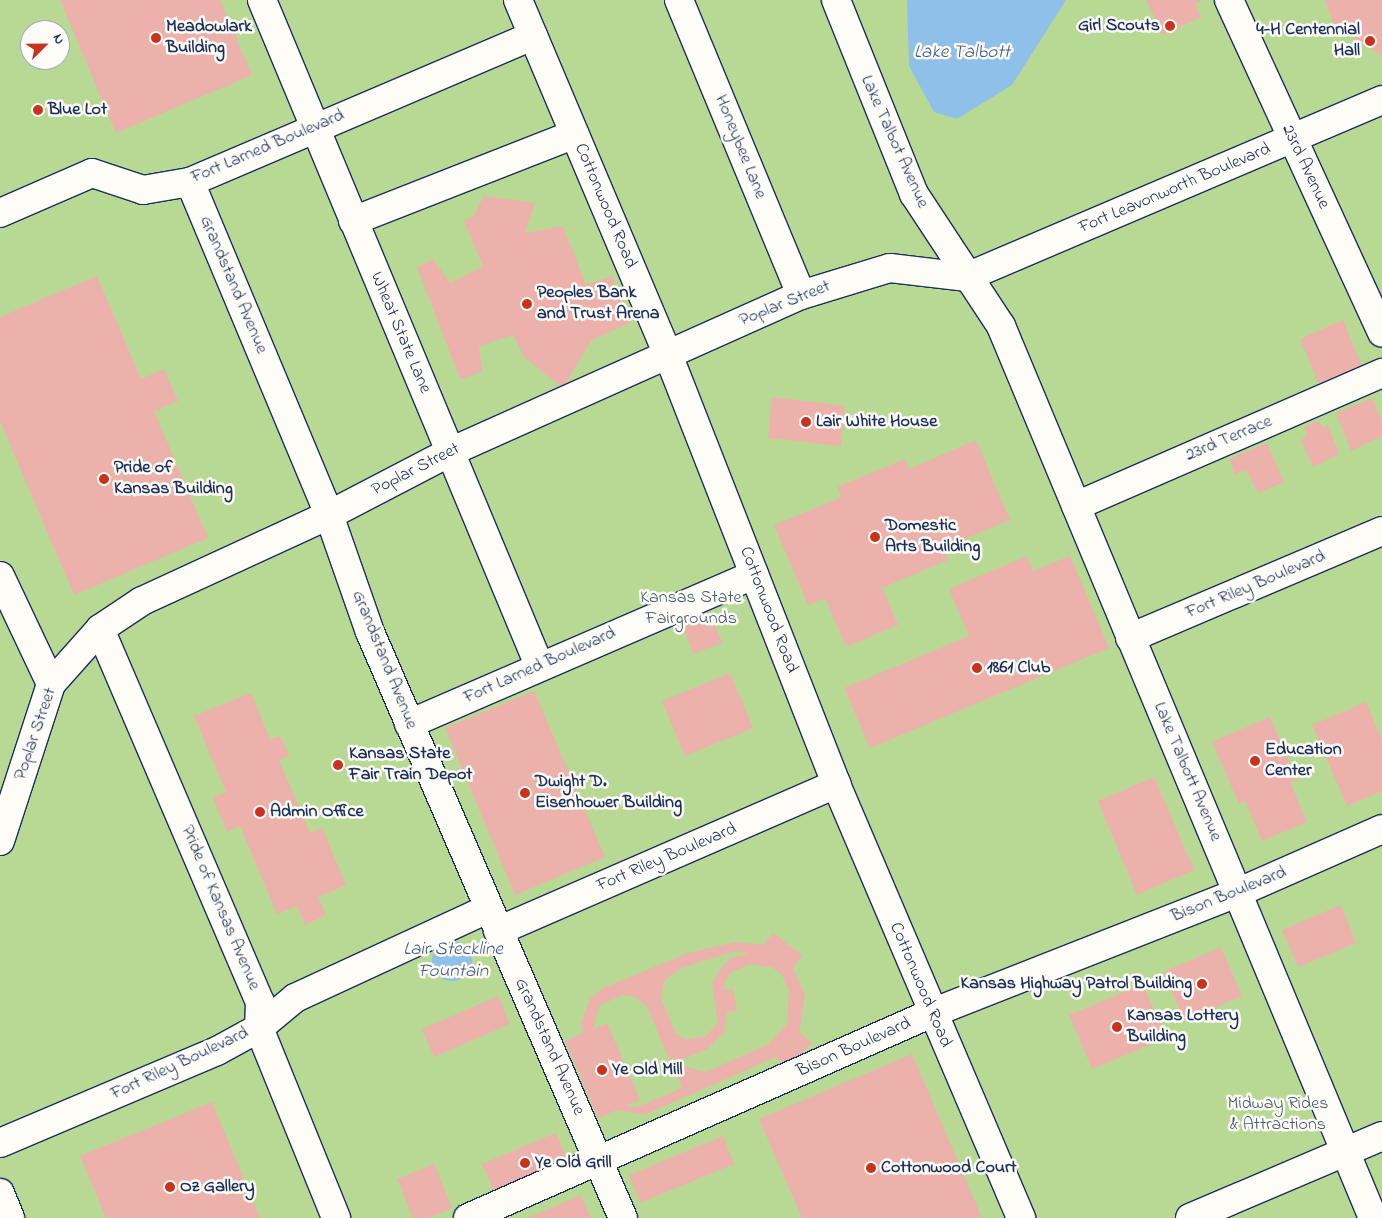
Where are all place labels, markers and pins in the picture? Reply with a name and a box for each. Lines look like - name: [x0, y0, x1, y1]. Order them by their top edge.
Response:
- place label: Girl Scouts: [1078, 15, 1160, 37]
- place label: Meadowlark Building: [166, 17, 252, 59]
- marker: Girl Scouts: [1164, 20, 1176, 32]
- place label: 4-H Centennial Hall: [1256, 20, 1360, 62]
- marker: Meadowlark Building: [150, 32, 162, 44]
- marker: 4-H Centennial Hall: [1364, 35, 1376, 47]
- place label: Blue Lot: [48, 99, 107, 121]
- marker: Blue Lot: [32, 104, 44, 116]
- place label: Peoples Bank and Trust Arena: [537, 283, 659, 326]
- marker: Peoples Bank and Trust Arena: [521, 298, 533, 310]
- place label: Lair White House: [816, 411, 937, 433]
- marker: Lair White House: [800, 416, 812, 428]
- place label: Pride of Kansas Building: [114, 458, 233, 500]
- marker: Pride of Kansas Building: [98, 473, 110, 485]
- place label: Domestic Arts Building: [885, 516, 980, 558]
- marker: Domestic Arts Building: [869, 531, 881, 543]
- place label: 1861 Club: [987, 657, 1050, 679]
- marker: 1861 Club: [971, 662, 983, 674]
- place label: Education Center: [1265, 740, 1341, 782]
- place label: Kansas State Fair Train Depot: [349, 744, 472, 786]
- marker: Education Center: [1249, 755, 1261, 767]
- marker: Kansas State Fair Train Depot: [331, 758, 345, 772]
- place label: Dwight D. Eisenhower Building: [535, 772, 682, 814]
- marker: Dwight D. Eisenhower Building: [519, 787, 531, 799]
- place label: Admin Office: [270, 801, 363, 823]
- marker: Admin Office: [254, 806, 266, 818]
- place label: Kansas Highway Patrol Building: [960, 973, 1192, 995]
- marker: Kansas Highway Patrol Building: [1196, 978, 1208, 990]
- place label: Kansas Lottery Building: [1127, 1006, 1239, 1048]
- marker: Kansas Lottery Building: [1111, 1021, 1123, 1033]
- place label: Ye Old Mill: [612, 1059, 683, 1081]
- marker: Ye Old Mill: [596, 1064, 608, 1076]
- place label: Ye Old Grill: [535, 1152, 611, 1174]
- marker: Ye Old Grill: [519, 1157, 531, 1169]
- place label: Cottonwood Court: [881, 1157, 1017, 1179]
- marker: Cottonwood Court: [865, 1162, 877, 1174]
- place label: Oz Gallery: [180, 1176, 255, 1198]
- marker: Oz Gallery: [164, 1181, 176, 1193]

